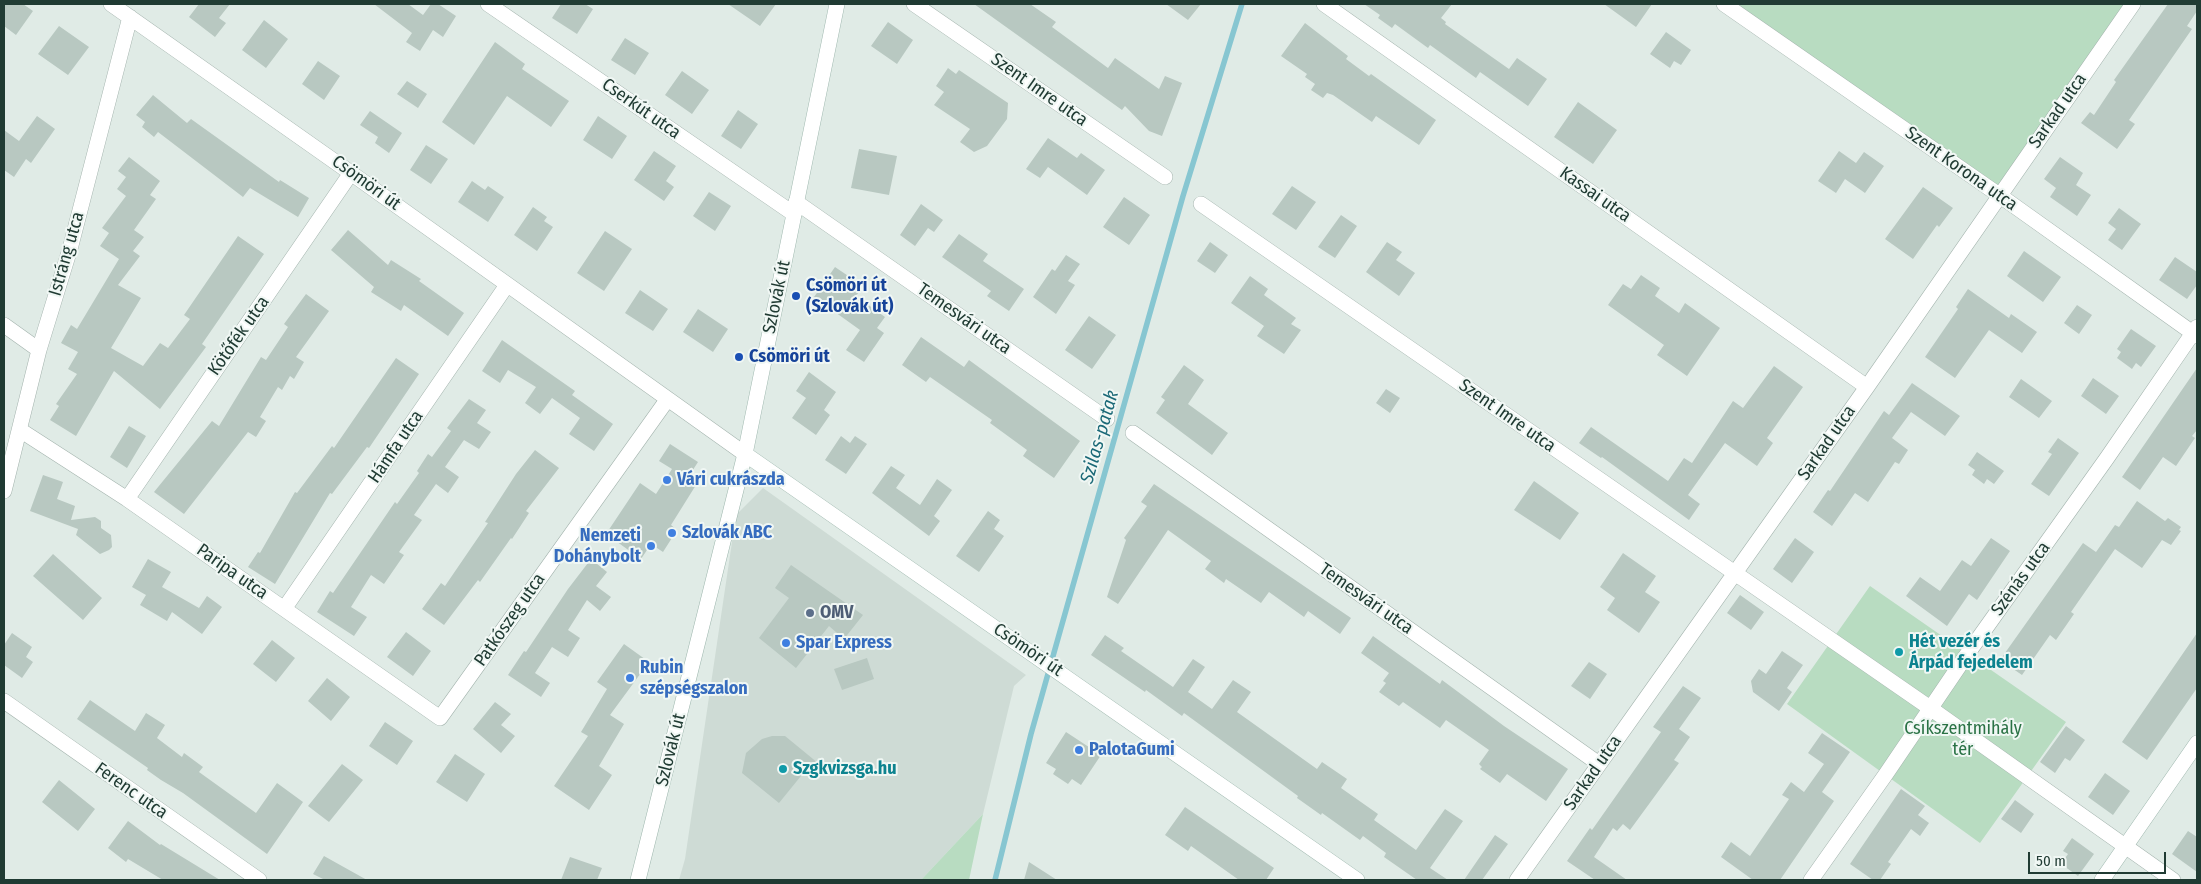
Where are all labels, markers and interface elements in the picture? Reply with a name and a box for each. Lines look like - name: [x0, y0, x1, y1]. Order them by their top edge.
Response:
- street label: Szent Imre utca: [986, 49, 1092, 131]
- street label: Sarkad utca: [2024, 69, 2092, 153]
- street label: Cserkút utca: [598, 74, 684, 144]
- street label: Szent Korona utca: [1901, 122, 2021, 216]
- street label: Csömöri út: [327, 151, 405, 215]
- street label: Kassai utca: [1555, 163, 1635, 227]
- street label: Istráng utca: [45, 210, 89, 298]
- street label: Szlovák út: [759, 258, 795, 336]
- place label: Csömöri út (Szlovák út): [806, 275, 893, 318]
- street label: Temesvári utca: [913, 279, 1015, 359]
- marker: Csömöri út (Szlovák út): [790, 290, 802, 302]
- street label: Kötőfék utca: [204, 292, 274, 380]
- place label: Csömöri út: [749, 346, 830, 368]
- marker: Csömöri út: [733, 351, 745, 363]
- street label: Szent Imre utca: [1454, 375, 1560, 457]
- water label: Szilas-patak: [1076, 388, 1124, 486]
- street label: Sarkad utca: [1793, 401, 1861, 485]
- street label: Hámfa utca: [364, 407, 428, 487]
- place label: Vári cukrászda: [677, 469, 785, 491]
- marker: Vári cukrászda: [661, 474, 673, 486]
- place label: Szlovák ABC: [682, 522, 772, 544]
- place label: Nemzeti Dohánybolt: [554, 525, 641, 568]
- marker: Szlovák ABC: [666, 527, 678, 539]
- street label: Szénás utca: [1987, 538, 2055, 620]
- street label: Paripa utca: [192, 540, 272, 604]
- marker: Nemzeti Dohánybolt: [645, 540, 657, 552]
- street label: Temesvári utca: [1315, 559, 1417, 639]
- street label: Patkószeg utca: [470, 569, 550, 671]
- place label: OMV: [820, 602, 853, 624]
- marker: OMV: [804, 607, 816, 619]
- street label: Csömöri út: [989, 619, 1067, 681]
- place label: Hét vezér és Árpád fejedelem: [1909, 631, 2033, 674]
- place label: Spar Express: [796, 632, 892, 654]
- marker: Spar Express: [780, 637, 792, 649]
- marker: Hét vezér és Árpád fejedelem: [1893, 646, 1905, 658]
- place label: Rubin szépségszalon: [640, 657, 748, 700]
- marker: Rubin szépségszalon: [624, 672, 636, 684]
- street label: Szlovák út: [652, 711, 690, 789]
- park label: Csíkszentmihály tér: [1904, 718, 2022, 761]
- street label: Sarkad utca: [1559, 731, 1627, 815]
- place label: PalotaGumi: [1089, 739, 1175, 761]
- marker: PalotaGumi: [1073, 744, 1085, 756]
- street label: Ferenc utca: [91, 758, 171, 824]
- place label: Szgkvizsga.hu: [793, 758, 896, 780]
- marker: Szgkvizsga.hu: [777, 763, 789, 775]
- scale bar: [2031, 842, 2168, 874]
- text: 50 m: [2036, 852, 2066, 870]

